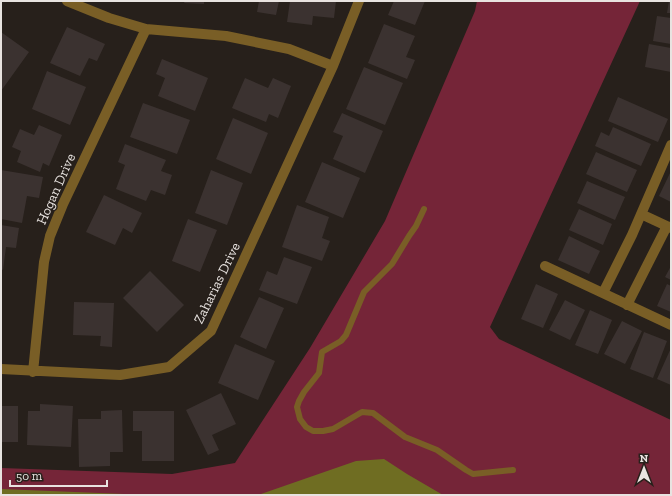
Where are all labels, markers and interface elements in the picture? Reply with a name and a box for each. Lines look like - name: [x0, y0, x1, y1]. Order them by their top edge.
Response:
- street label: Hogan Drive: [33, 150, 79, 227]
- street label: Zaharias Drive: [190, 239, 244, 326]
- north arrow: [624, 448, 664, 488]
- text: N: [640, 452, 649, 465]
- scale bar: [10, 462, 107, 488]
- text: 50 m: [16, 469, 43, 483]

